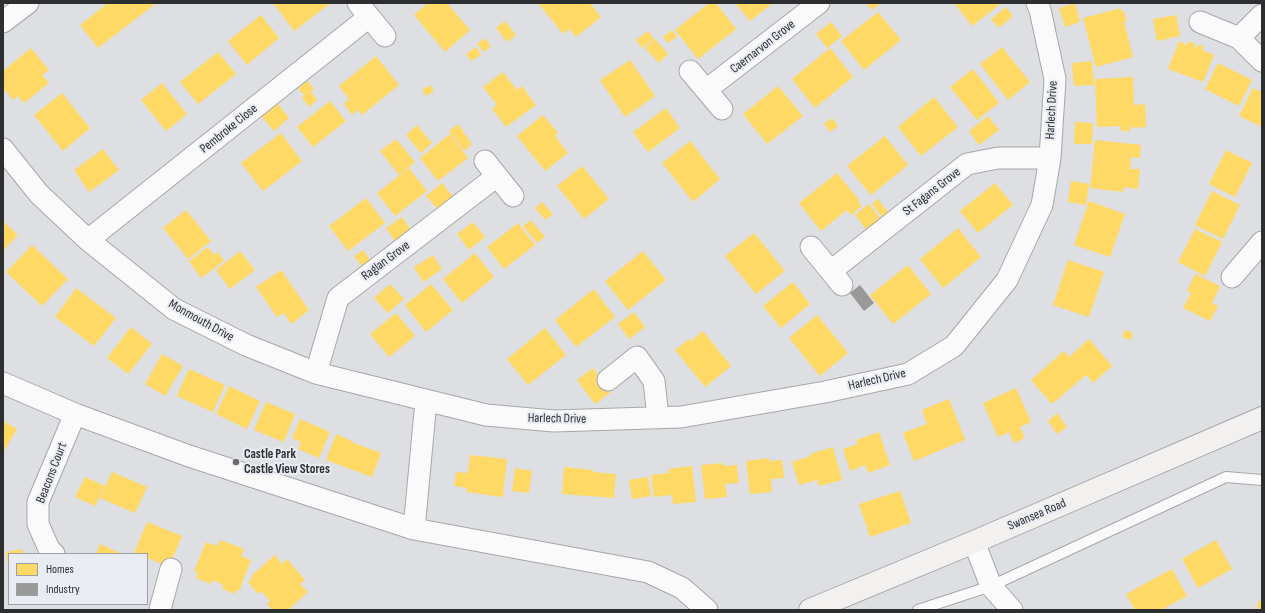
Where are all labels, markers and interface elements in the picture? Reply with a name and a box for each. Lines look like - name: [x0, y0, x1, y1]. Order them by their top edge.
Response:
- street label: Caernarvon Grove: [728, 17, 798, 77]
- street label: Harlech Drive: [1043, 80, 1061, 140]
- street label: Pembroke Close: [197, 101, 261, 157]
- street label: St Fagans Grove: [900, 165, 964, 219]
- street label: Raglan Grove: [359, 238, 413, 284]
- street label: Monmouth Drive: [166, 297, 236, 345]
- street label: Harlech Drive: [847, 366, 907, 394]
- street label: Harlech Drive: [528, 411, 586, 427]
- street label: Beacons Court: [33, 440, 71, 506]
- place label: Castle Park Castle View Stores: [244, 447, 330, 478]
- marker: Castle Park Castle View Stores: [231, 457, 241, 467]
- street label: Swansea Road: [1005, 496, 1069, 534]
- legend: [8, 553, 148, 605]
- text: Homes: [46, 562, 74, 577]
- text: Industry: [46, 582, 80, 597]

